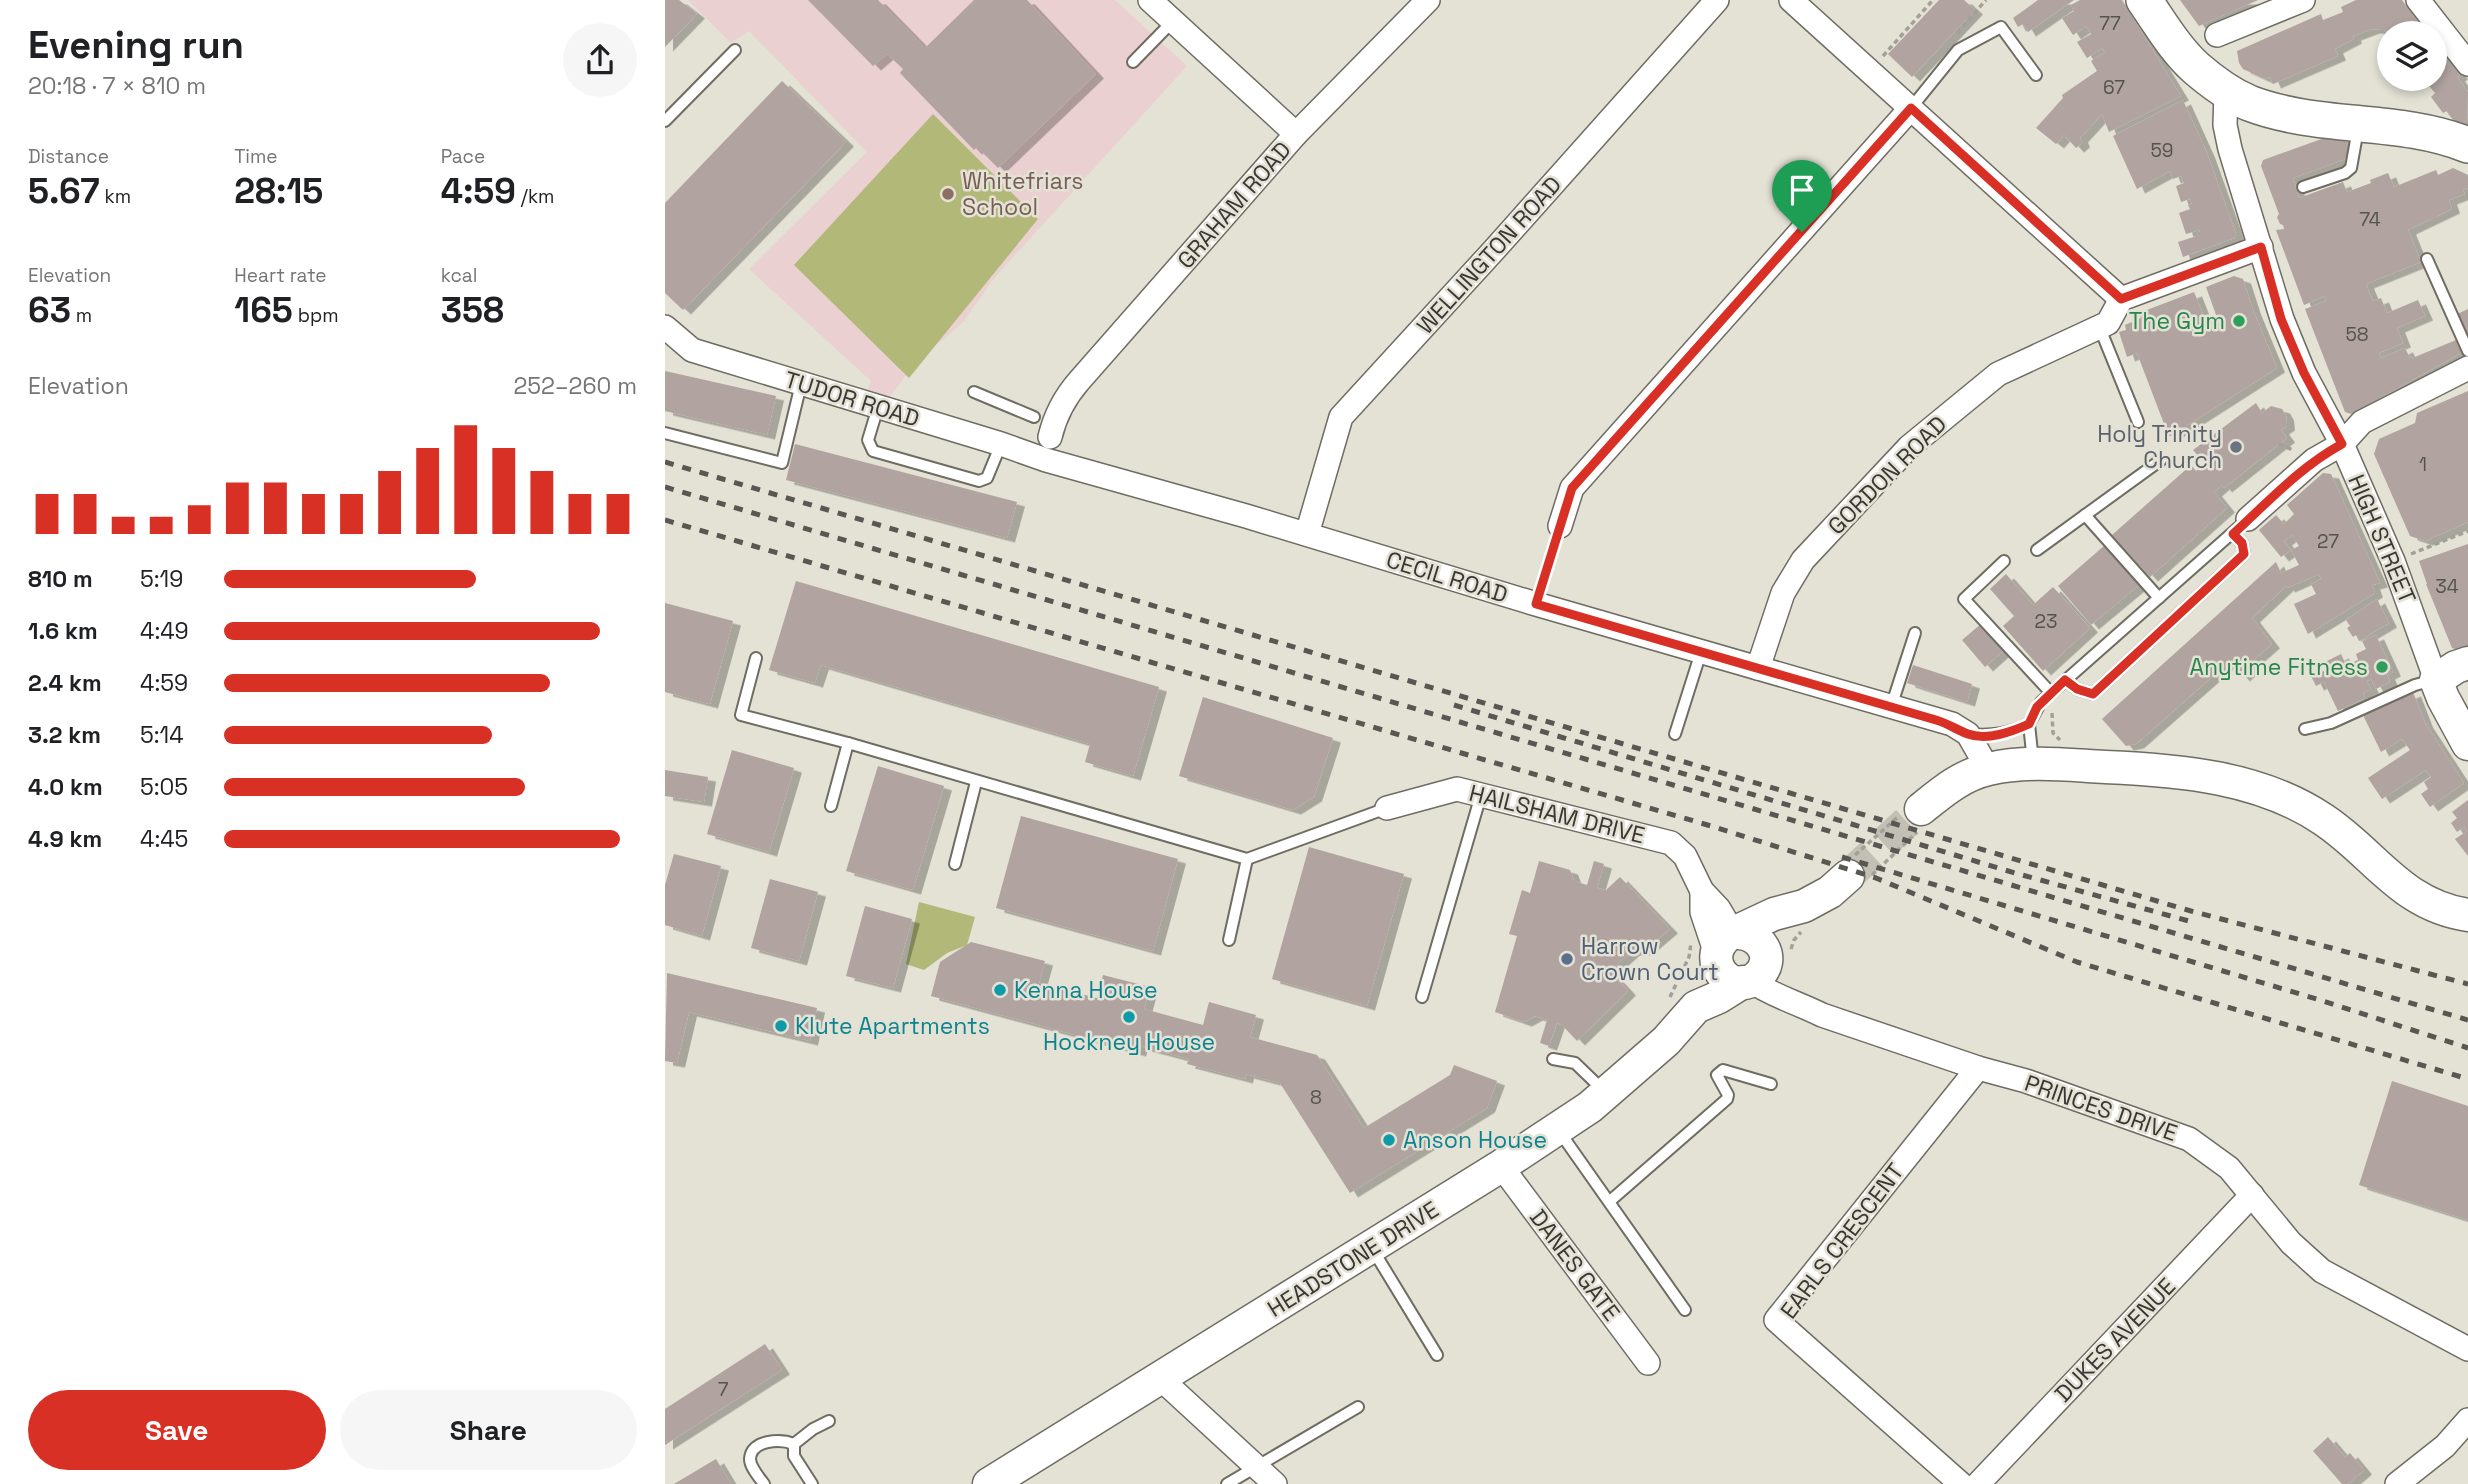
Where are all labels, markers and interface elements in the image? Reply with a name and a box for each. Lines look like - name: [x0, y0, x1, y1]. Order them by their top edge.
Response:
- house number: 77: [2099, 11, 2121, 36]
- text: Evening run: [28, 21, 244, 69]
- map controls: [2377, 21, 2447, 91]
- button: layers: [2377, 21, 2447, 91]
- button: share: [563, 23, 637, 97]
- text: 20:18 · 7 × 810 m: [28, 71, 206, 101]
- house number: 67: [2103, 75, 2125, 100]
- street label: GRAHAM ROAD: [1171, 135, 1297, 275]
- house number: 59: [2150, 138, 2174, 163]
- text: Distance: [28, 144, 109, 169]
- text: Time: [234, 144, 278, 169]
- text: Pace: [441, 144, 485, 169]
- pin: [1772, 160, 1832, 232]
- place label: Whitefriars School: [962, 166, 1083, 222]
- text: 5.67: [28, 169, 100, 213]
- text: 28:15: [234, 169, 323, 213]
- text: 4:59: [441, 169, 516, 213]
- street label: WELLINGTON ROAD: [1410, 170, 1568, 340]
- icon: arrive: [1783, 171, 1821, 209]
- text: km: [100, 184, 131, 209]
- text: /km: [516, 184, 554, 209]
- marker: Whitefriars School: [940, 186, 956, 202]
- house number: 74: [2359, 207, 2381, 232]
- text: Elevation: [28, 263, 111, 288]
- text: Heart rate: [234, 263, 327, 288]
- text: kcal: [441, 263, 477, 288]
- text: 63: [28, 288, 71, 332]
- text: 165: [234, 288, 293, 332]
- text: 358: [441, 288, 504, 332]
- text: m: [71, 303, 92, 328]
- text: bpm: [293, 303, 338, 328]
- place label: The Gym: [2129, 306, 2225, 336]
- marker: The Gym: [2231, 313, 2247, 329]
- house number: 58: [2345, 322, 2369, 347]
- street label: TUDOR ROAD: [781, 364, 923, 434]
- text: Elevation: [28, 371, 129, 401]
- text: 252–260 m: [513, 371, 637, 401]
- street label: GORDON ROAD: [1821, 409, 1953, 541]
- place label: Holy Trinity Church: [2097, 419, 2222, 475]
- marker: Holy Trinity Church: [2228, 439, 2244, 455]
- house number: 1: [2419, 452, 2427, 477]
- street label: HIGH STREET: [2341, 470, 2423, 608]
- house number: 27: [2317, 529, 2339, 554]
- street label: CECIL ROAD: [1383, 544, 1511, 610]
- text: 810 m: [28, 564, 93, 594]
- text: 5:19: [140, 564, 183, 594]
- house number: 34: [2435, 574, 2459, 599]
- house number: 23: [2035, 609, 2057, 634]
- text: 1.6 km: [28, 616, 98, 646]
- text: 4:49: [140, 616, 189, 646]
- place label: Anytime Fitness: [2189, 652, 2368, 682]
- marker: Anytime Fitness: [2374, 659, 2390, 675]
- text: 2.4 km: [28, 668, 102, 698]
- text: 4:59: [140, 668, 188, 698]
- text: 3.2 km: [28, 720, 101, 750]
- text: 5:14: [140, 720, 184, 750]
- text: 4.0 km: [28, 772, 103, 802]
- text: 5:05: [140, 772, 188, 802]
- street label: HAILSHAM DRIVE: [1466, 778, 1648, 850]
- text: 4.9 km: [28, 824, 102, 854]
- text: 4:45: [140, 824, 188, 854]
- place label: Harrow Crown Court: [1581, 931, 1719, 987]
- marker: Harrow Crown Court: [1559, 951, 1575, 967]
- place label: Kenna House: [1014, 975, 1158, 1005]
- marker: Kenna House: [992, 982, 1008, 998]
- marker: Hockney House: [1121, 1009, 1137, 1025]
- place label: Klute Apartments: [795, 1011, 990, 1041]
- marker: Klute Apartments: [773, 1018, 789, 1034]
- place label: Hockney House: [1043, 1027, 1215, 1057]
- street label: PRINCES DRIVE: [2021, 1068, 2181, 1148]
- house number: 8: [1310, 1085, 1322, 1110]
- place label: Anson House: [1403, 1125, 1547, 1155]
- marker: Anson House: [1381, 1132, 1397, 1148]
- street label: EARLS CRESCENT: [1774, 1157, 1910, 1325]
- street label: HEADSTONE DRIVE: [1262, 1194, 1444, 1324]
- street label: DANES GATE: [1523, 1203, 1627, 1327]
- street label: DUKES AVENUE: [2048, 1272, 2182, 1408]
- house number: 7: [718, 1377, 729, 1402]
- button: Save: [28, 1390, 326, 1470]
- button: Share: [340, 1390, 637, 1470]

